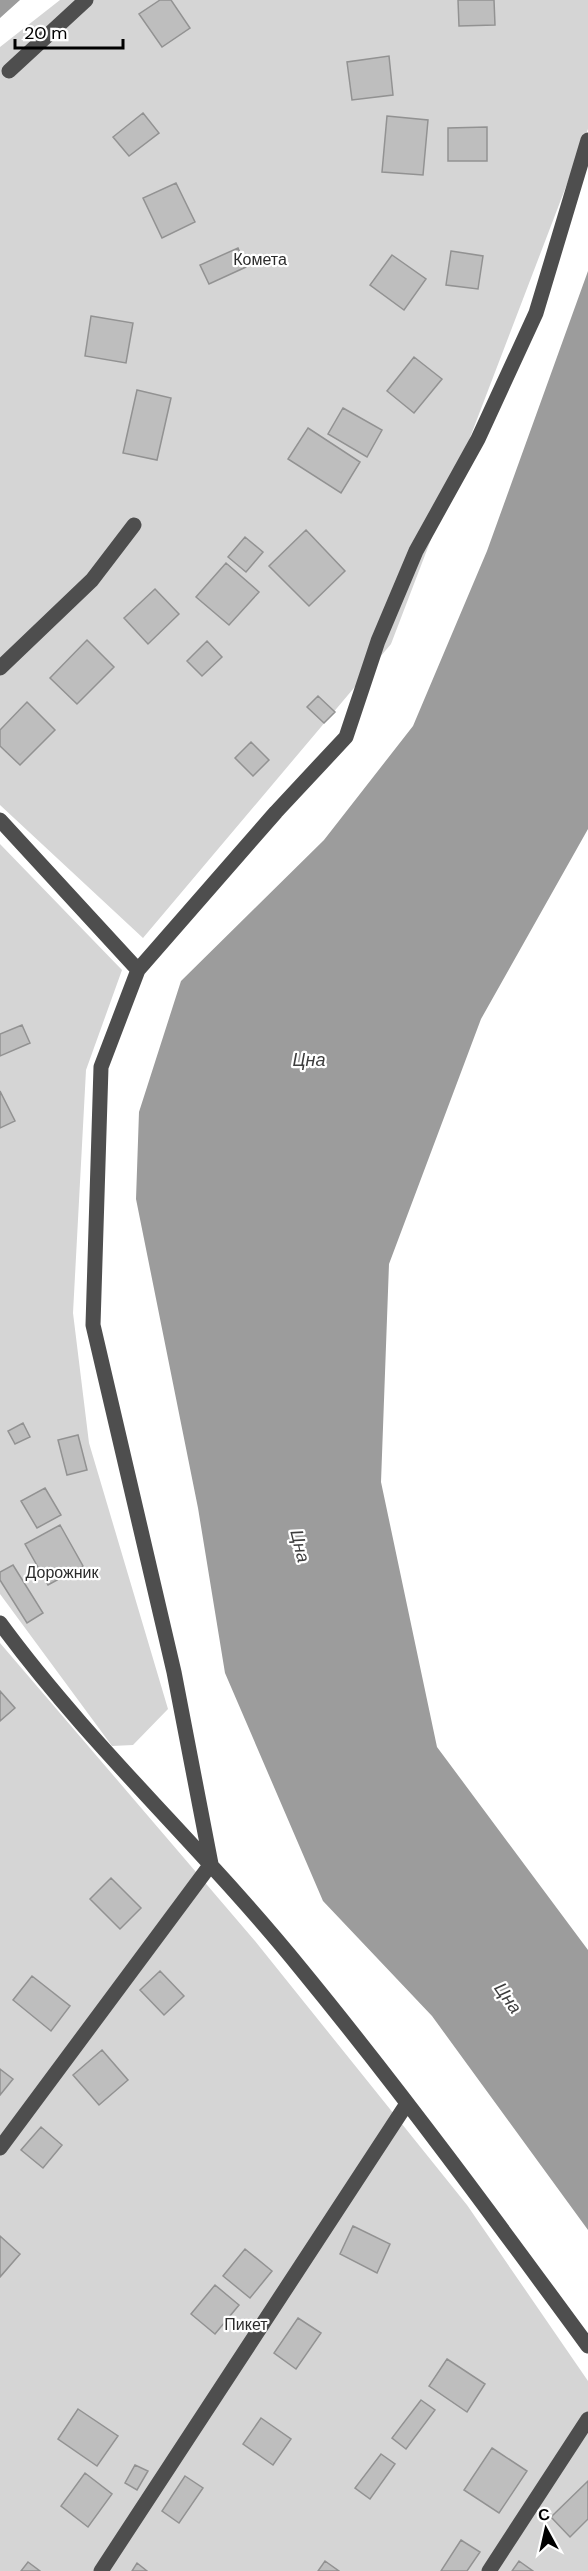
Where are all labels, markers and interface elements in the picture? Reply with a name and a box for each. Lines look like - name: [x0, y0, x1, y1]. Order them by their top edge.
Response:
- scale bar: [15, 12, 123, 50]
- text: 20 m: [24, 21, 67, 45]
- park label: Комета: [233, 249, 287, 270]
- water label: Цна: [292, 1048, 326, 1072]
- water label: Цна: [284, 1527, 316, 1565]
- park label: Дорожник: [25, 1562, 100, 1583]
- water label: Цна: [489, 1978, 527, 2018]
- park label: Пикет: [224, 2314, 268, 2335]
- north arrow: [516, 2499, 576, 2559]
- text: С: [537, 2503, 552, 2526]

